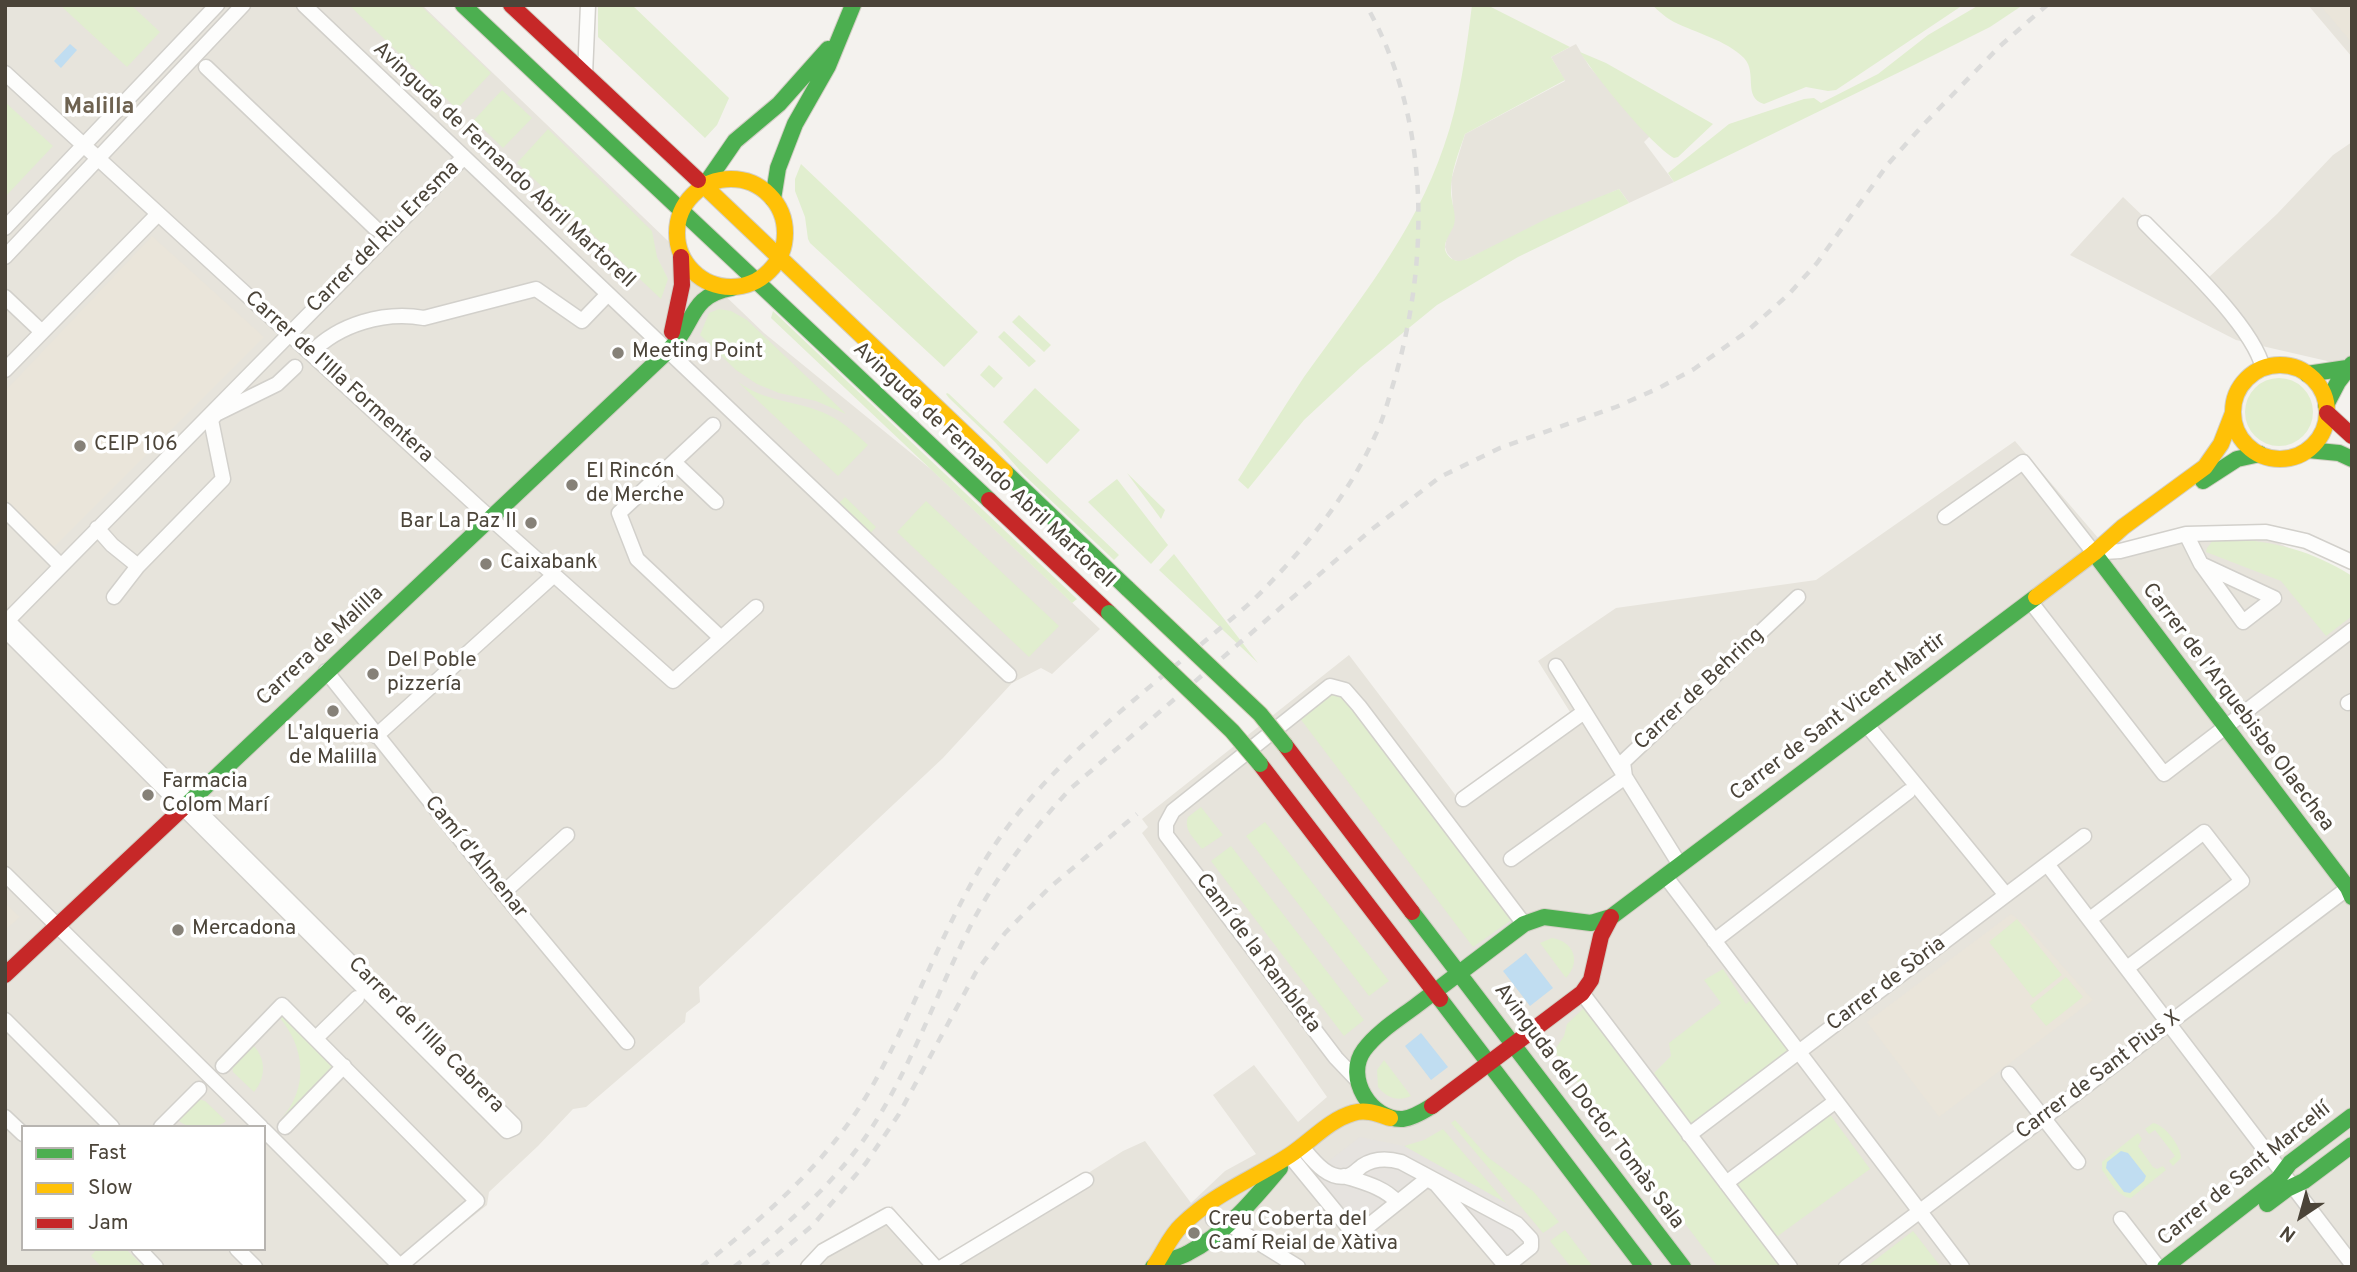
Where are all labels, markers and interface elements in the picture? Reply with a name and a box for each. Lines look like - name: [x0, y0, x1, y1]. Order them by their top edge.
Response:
- street label: Avinguda de Fernando Abril Martorell: [367, 38, 639, 294]
- district label: Malilla: [64, 94, 134, 122]
- street label: Carrer del Riu Eresma: [303, 157, 465, 319]
- street label: Carrer de l'Illa Formentera: [238, 287, 438, 469]
- street label: Avinguda de Fernando Abril Martorell: [847, 338, 1119, 594]
- place label: Meeting Point: [632, 340, 763, 366]
- marker: Meeting Point: [610, 345, 626, 361]
- place label: CEIP 106: [94, 433, 178, 459]
- marker: CEIP 106: [72, 438, 88, 454]
- place label: El Rincón de Merche: [586, 460, 684, 510]
- marker: El Rincón de Merche: [564, 477, 580, 493]
- place label: Bar La Paz II: [400, 510, 517, 536]
- marker: Bar La Paz II: [523, 515, 539, 531]
- place label: Caixabank: [500, 551, 598, 577]
- marker: Caixabank: [478, 556, 494, 572]
- street label: Carrer de l'Arquebisbe Olaechea: [2135, 579, 2339, 837]
- street label: Carrera de Malilla: [252, 582, 390, 712]
- street label: Carrer de Behring: [1630, 624, 1770, 756]
- street label: Carrer de Sant Vicent Màrtir: [1726, 628, 1952, 808]
- place label: Del Poble pizzería: [387, 649, 476, 699]
- marker: Del Poble pizzería: [365, 666, 381, 682]
- marker: L'alqueria de Malilla: [325, 703, 341, 719]
- place label: L'alqueria de Malilla: [287, 722, 379, 772]
- place label: Farmacia Colom Marí: [162, 770, 268, 820]
- marker: Farmacia Colom Marí: [140, 787, 156, 803]
- street label: Camí d'Almenar: [418, 792, 532, 924]
- street label: Camí de la Rambleta: [1189, 870, 1325, 1038]
- place label: Mercadona: [192, 917, 296, 943]
- marker: Mercadona: [170, 922, 186, 938]
- street label: Carrer de Sòria: [1823, 932, 1951, 1038]
- street label: Carrer de l'Illa Cabrera: [342, 953, 508, 1119]
- street label: Avinguda del Doctor Tomàs Sala: [1487, 979, 1689, 1235]
- street label: Carrer de Sant Pius X: [2012, 1006, 2186, 1146]
- street label: Carrer de Sant Marcel·lí: [2154, 1098, 2336, 1252]
- legend: [21, 1125, 266, 1251]
- text: Fast: [88, 1140, 127, 1167]
- text: Slow: [88, 1175, 133, 1202]
- north arrow: [2266, 1181, 2336, 1251]
- place label: Creu Coberta del Camí Reial de Xàtiva: [1208, 1208, 1398, 1258]
- text: Jam: [88, 1210, 129, 1237]
- text: N: [2276, 1219, 2301, 1247]
- marker: Creu Coberta del Camí Reial de Xàtiva: [1186, 1225, 1202, 1241]

